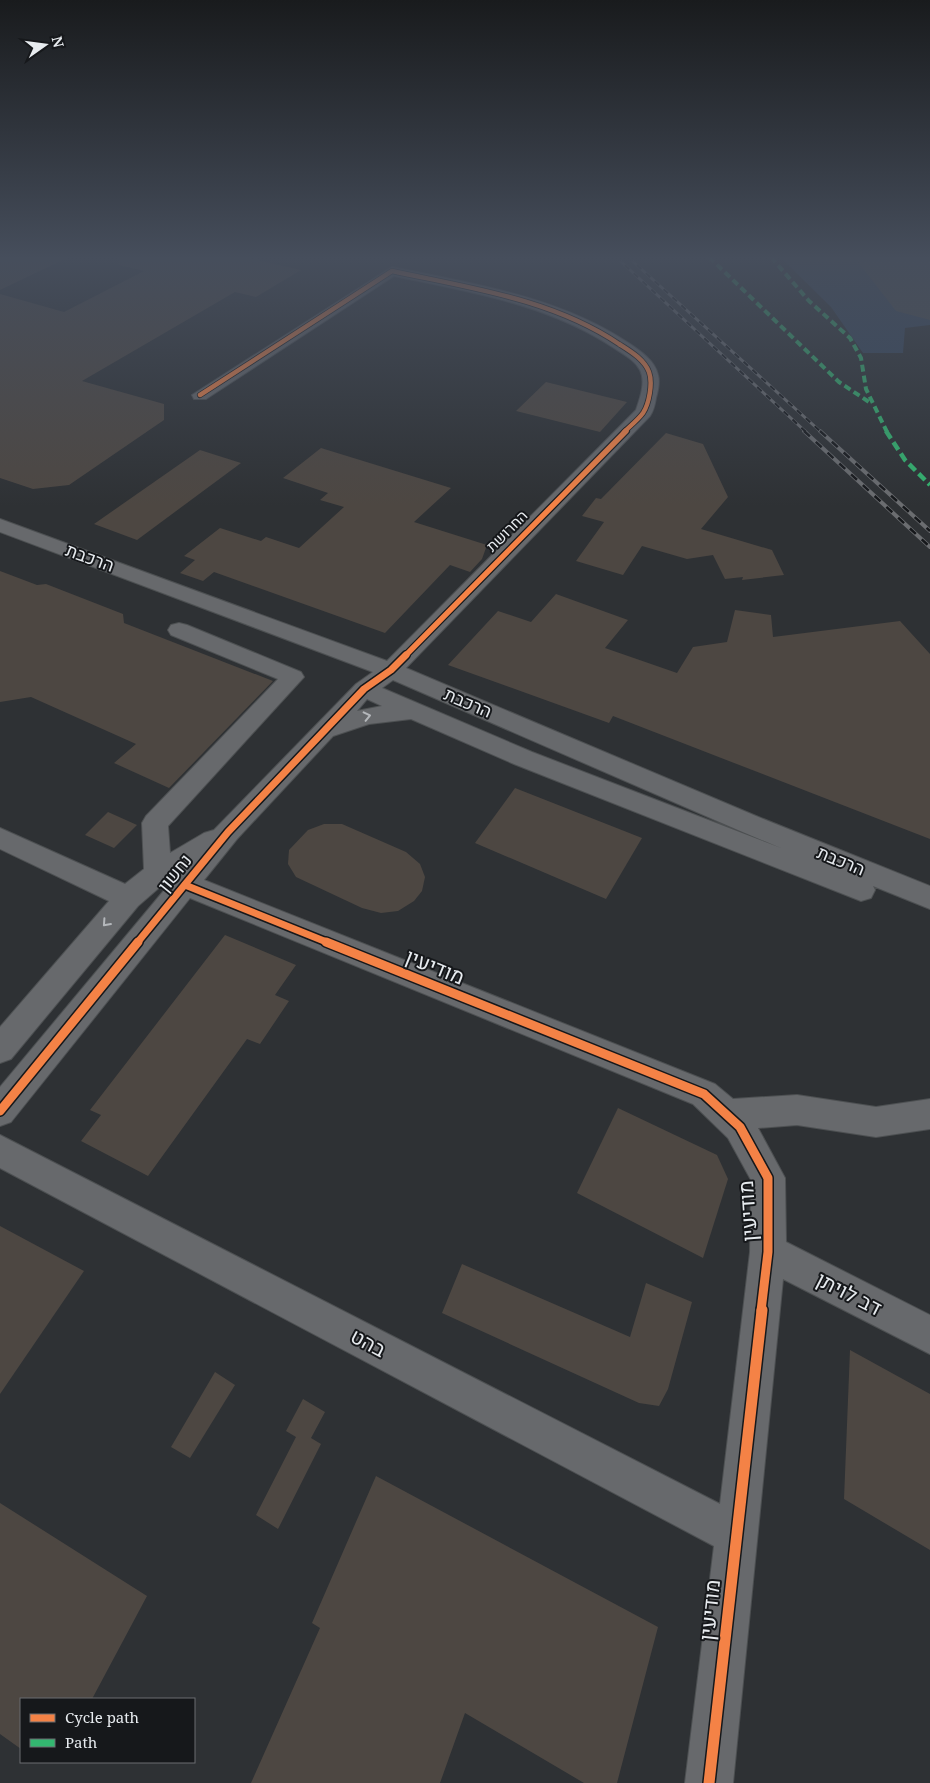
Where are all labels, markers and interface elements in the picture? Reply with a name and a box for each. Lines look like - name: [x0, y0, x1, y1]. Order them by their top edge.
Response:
- north arrow: [20, 20, 70, 70]
- text: N: [48, 34, 69, 49]
- street label: החרושת: [481, 505, 531, 555]
- street label: הרכבת: [63, 537, 118, 577]
- street label: הרכבת: [441, 681, 496, 723]
- one-way arrow: [363, 711, 372, 722]
- street label: הרכבת: [814, 840, 869, 881]
- street label: נחשון: [152, 848, 197, 896]
- one-way arrow: [102, 918, 111, 927]
- street label: מודיעין: [402, 942, 469, 991]
- street label: מודיעין: [731, 1180, 763, 1243]
- street label: דב לויתן: [812, 1265, 887, 1321]
- street label: בהט: [346, 1321, 391, 1363]
- street label: מודיעין: [692, 1578, 726, 1642]
- legend: [20, 1698, 195, 1763]
- text: Cycle path: [65, 1707, 140, 1727]
- text: Path: [65, 1732, 98, 1752]

